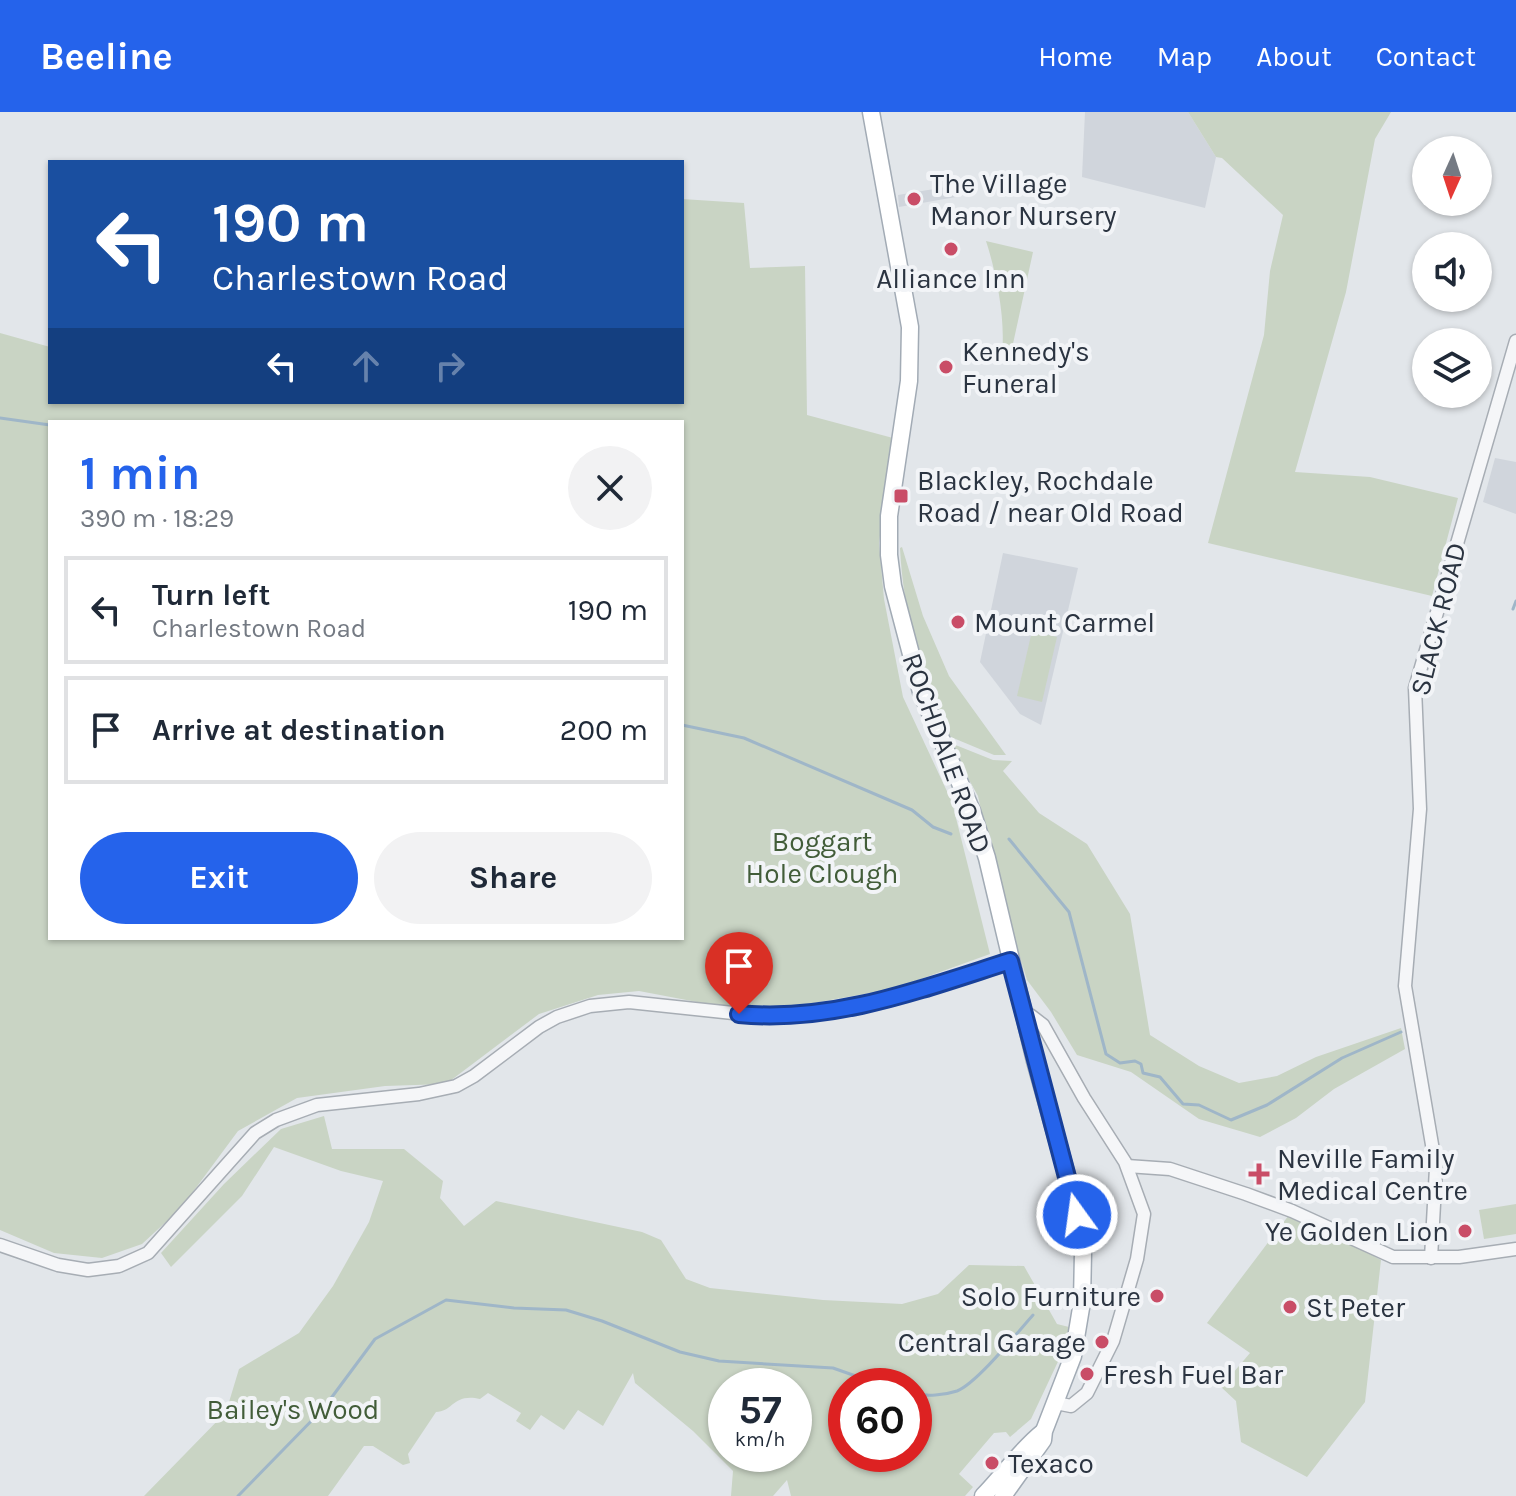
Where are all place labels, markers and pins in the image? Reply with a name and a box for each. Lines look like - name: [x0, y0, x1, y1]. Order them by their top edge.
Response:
- place label: The Village Manor Nursery: [930, 167, 1117, 232]
- marker: The Village Manor Nursery: [905, 190, 923, 208]
- marker: Alliance Inn: [942, 240, 960, 258]
- place label: Alliance Inn: [876, 262, 1026, 295]
- place label: Kennedy's Funeral: [962, 335, 1090, 400]
- marker: Kennedy's Funeral: [937, 358, 955, 376]
- place label: Blackley, Rochdale Road / near Old Road: [917, 464, 1184, 529]
- marker: Blackley, Rochdale Road / near Old Road: [892, 487, 910, 505]
- place label: Mount Carmel: [974, 606, 1155, 639]
- marker: Mount Carmel: [949, 613, 967, 631]
- pin: [705, 932, 773, 1014]
- place label: Neville Family Medical Centre: [1277, 1142, 1468, 1207]
- marker: Neville Family Medical Centre: [1248, 1163, 1270, 1185]
- place label: Ye Golden Lion: [1265, 1215, 1449, 1248]
- marker: Ye Golden Lion: [1456, 1222, 1474, 1240]
- place label: Solo Furniture: [961, 1280, 1141, 1313]
- marker: Solo Furniture: [1148, 1287, 1166, 1305]
- place label: St Peter: [1306, 1291, 1406, 1324]
- marker: St Peter: [1281, 1298, 1299, 1316]
- place label: Central Garage: [898, 1326, 1086, 1359]
- marker: Central Garage: [1093, 1333, 1111, 1351]
- place label: Fresh Fuel Bar: [1103, 1358, 1284, 1391]
- marker: Fresh Fuel Bar: [1078, 1365, 1096, 1383]
- place label: Texaco: [1008, 1447, 1094, 1480]
- marker: Texaco: [983, 1454, 1001, 1472]

